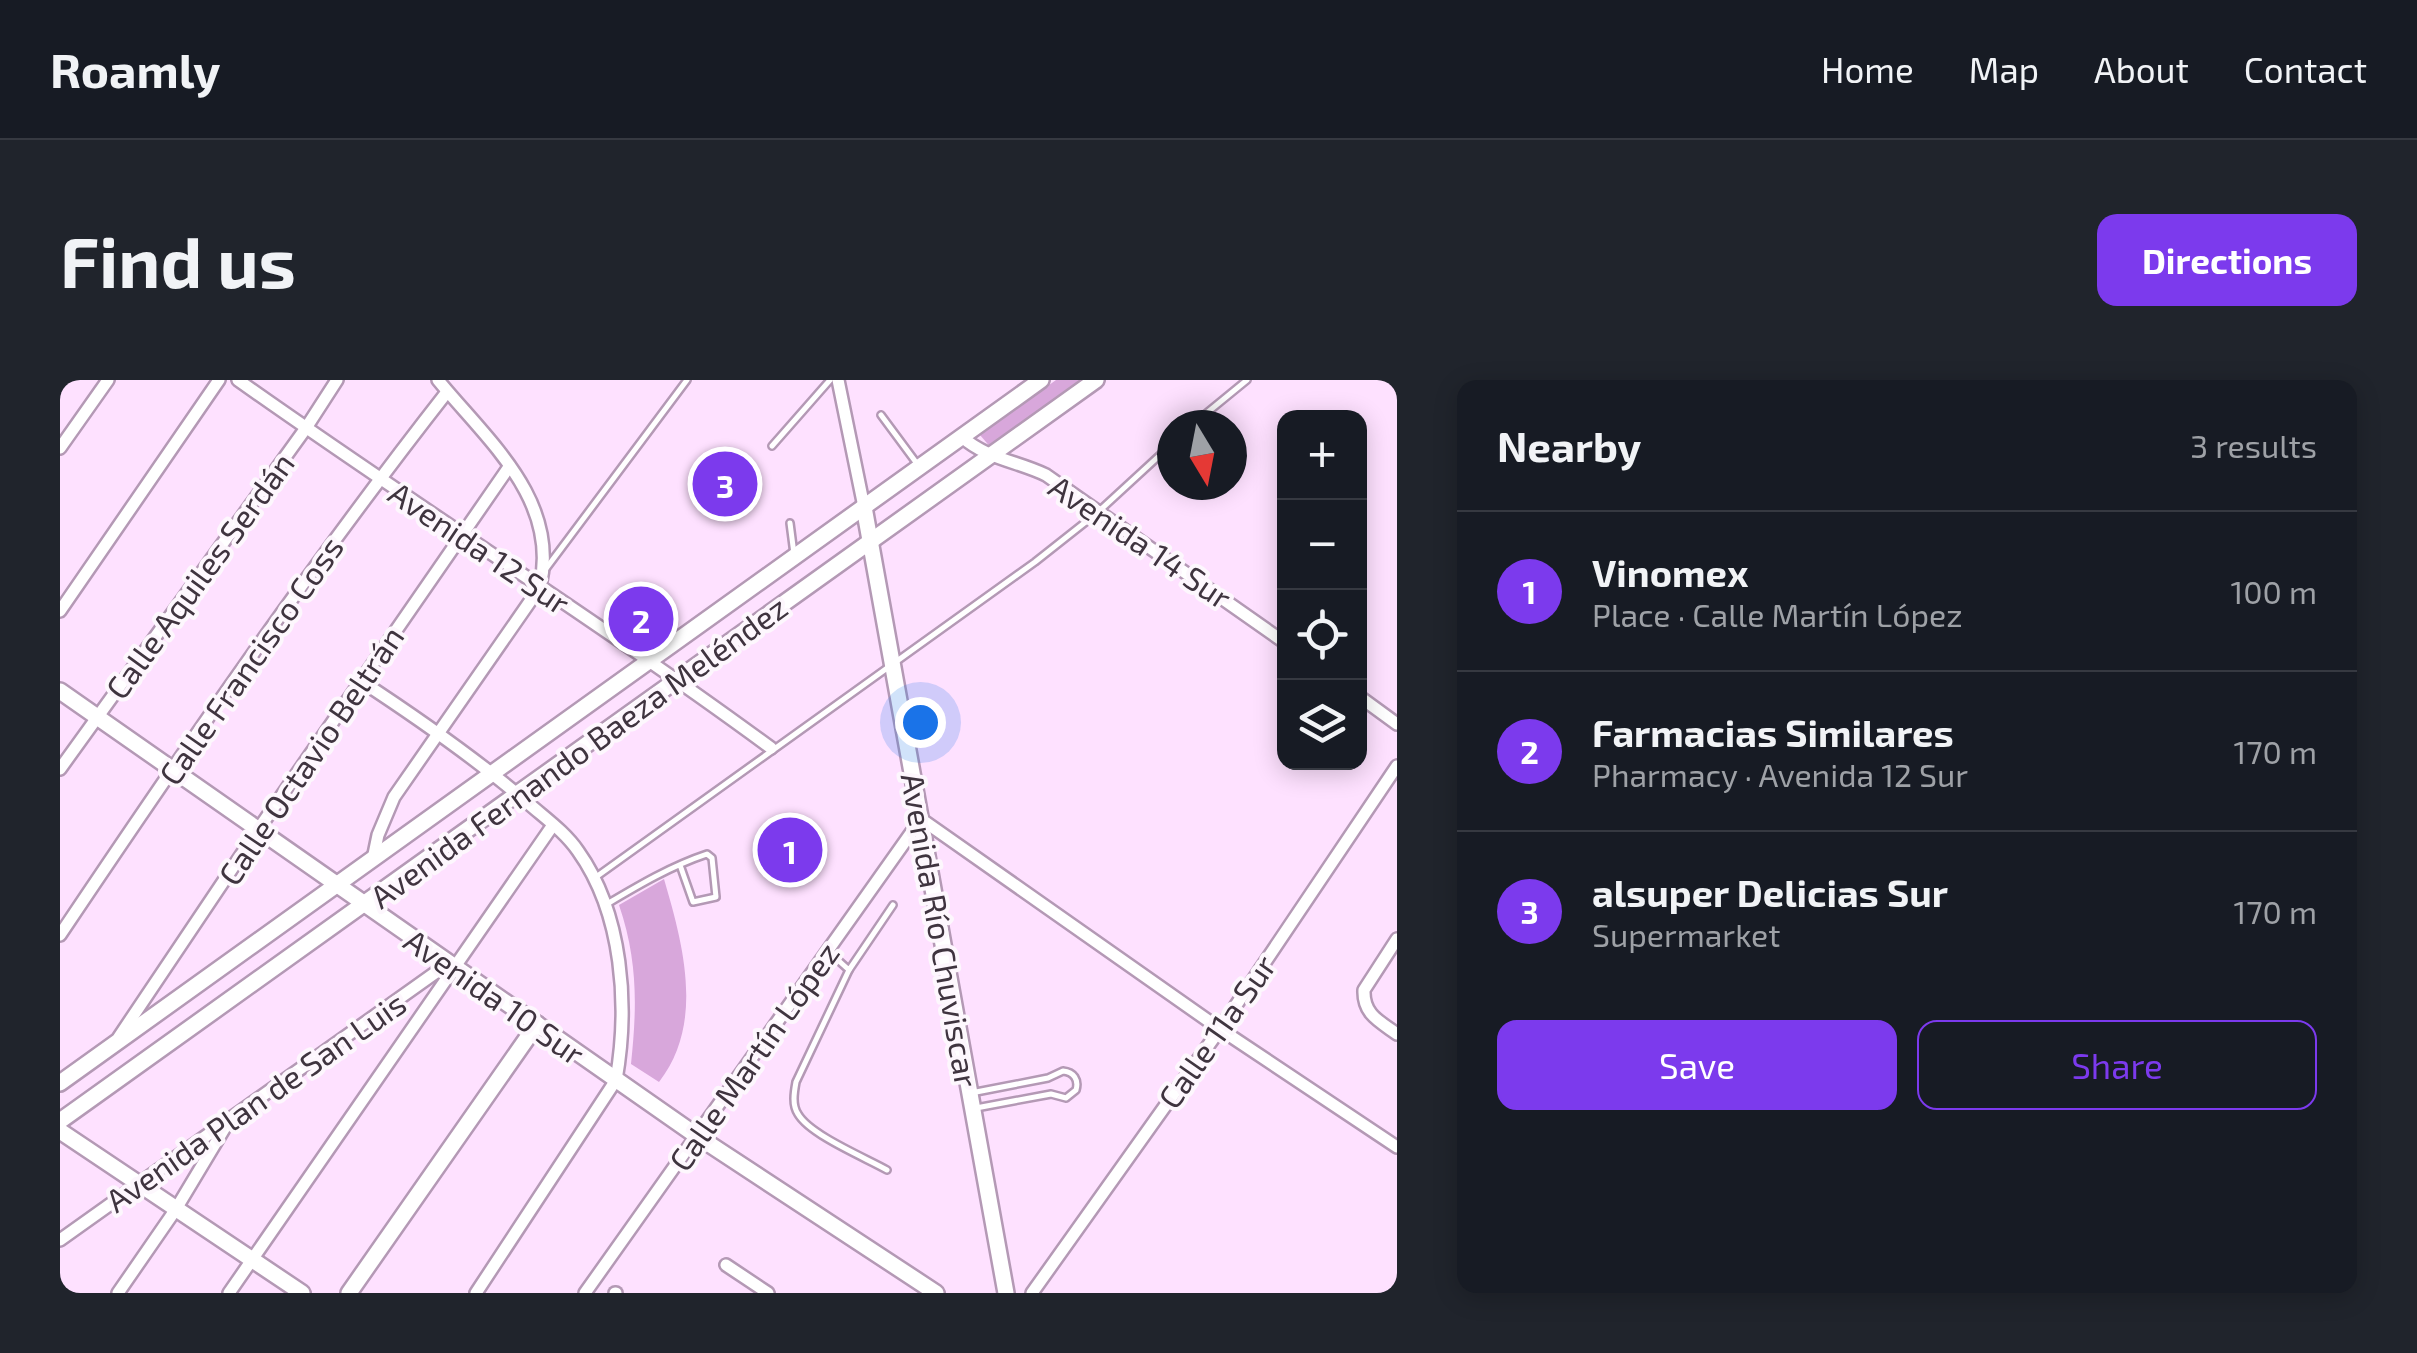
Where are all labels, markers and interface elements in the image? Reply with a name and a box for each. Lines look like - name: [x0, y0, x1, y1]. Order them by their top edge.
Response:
- text: Roamly: [50, 40, 220, 98]
- text: Home: [1821, 48, 1914, 90]
- text: Map: [1969, 48, 2039, 90]
- text: About: [2094, 48, 2189, 90]
- text: Contact: [2244, 48, 2367, 90]
- button: Directions: [2097, 214, 2357, 306]
- text: Find us: [60, 218, 296, 302]
- north arrow: [1157, 410, 1247, 500]
- map controls: [1277, 410, 1367, 770]
- button: +: [1277, 410, 1367, 500]
- text: Nearby: [1497, 420, 1641, 470]
- text: 3 results: [2190, 426, 2317, 464]
- street label: Calle Aquiles Serdán: [97, 445, 301, 705]
- pin: 3: [692, 446, 758, 522]
- street label: Avenida 14 Sur: [1043, 466, 1239, 616]
- street label: Avenida 12 Sur: [382, 473, 578, 621]
- button: −: [1277, 500, 1367, 590]
- street label: Calle Francisco Coss: [150, 529, 350, 791]
- text: Vinomex: [1592, 549, 1748, 595]
- text: 1: [1523, 572, 1536, 610]
- text: 100 m: [2231, 572, 2317, 610]
- pin: 2: [608, 582, 674, 656]
- street label: Avenida Fernando Baeza Meléndez: [362, 587, 794, 915]
- button: locate: [1277, 590, 1367, 680]
- text: Place · Calle Martín López: [1592, 595, 1962, 633]
- street label: Calle Octavio Beltrán: [209, 619, 411, 891]
- button: layers: [1277, 680, 1367, 770]
- your location: [895, 697, 946, 748]
- text: Farmacias Similares: [1592, 709, 1954, 755]
- text: 2: [1520, 732, 1539, 770]
- text: 170 m: [2233, 732, 2317, 770]
- text: Pharmacy · Avenida 12 Sur: [1592, 755, 1968, 793]
- street label: Avenida Río Chuviscar: [895, 770, 987, 1090]
- pin: 1: [758, 812, 822, 888]
- text: alsuper Delicias Sur: [1592, 869, 1948, 915]
- text: 3: [1520, 892, 1539, 930]
- text: 170 m: [2233, 892, 2317, 930]
- text: Supermarket: [1592, 915, 1780, 953]
- street label: Avenida 10 Sur: [398, 920, 592, 1072]
- street label: Calle Martín López: [660, 934, 846, 1178]
- street label: Calle 11a Sur: [1149, 947, 1283, 1115]
- street label: Avenida Plan de San Luis: [98, 983, 412, 1219]
- button: Save: [1497, 1020, 1897, 1110]
- button: Share: [1917, 1020, 2317, 1110]

